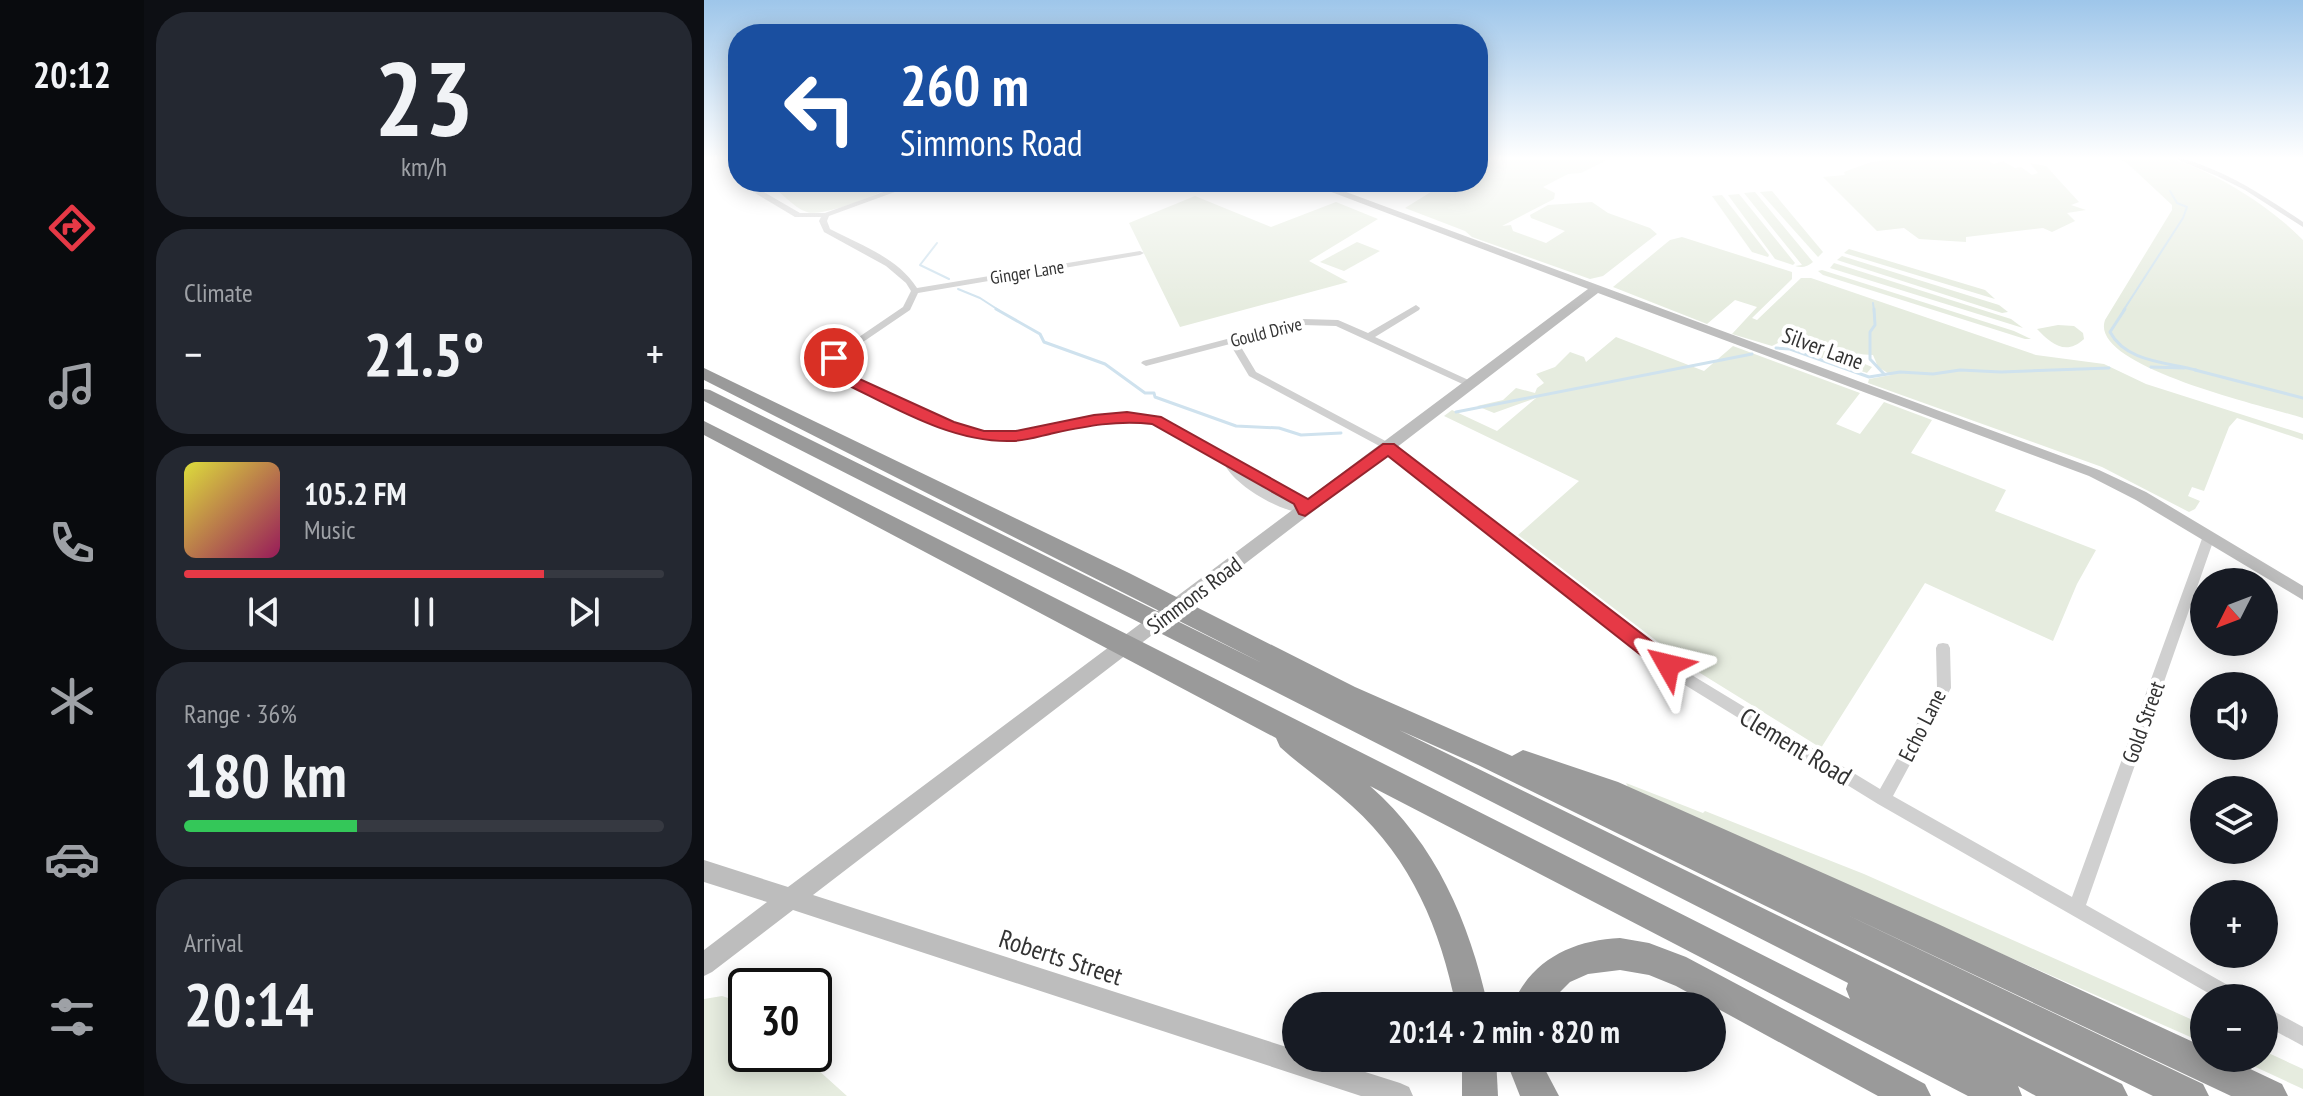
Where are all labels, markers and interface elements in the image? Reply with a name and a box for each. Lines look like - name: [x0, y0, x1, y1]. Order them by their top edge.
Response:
- text: 23: [374, 30, 474, 165]
- text: 260 m: [900, 49, 1029, 121]
- text: 20:12: [33, 51, 111, 98]
- icon: left: [768, 56, 872, 160]
- text: Simmons Road: [900, 119, 1083, 166]
- text: km/h: [401, 150, 447, 183]
- icon: directions: [44, 200, 100, 256]
- street label: Ginger Lane: [988, 255, 1066, 289]
- text: Climate: [184, 276, 253, 309]
- street label: Gould Drive: [1228, 312, 1304, 352]
- text: 21.5°: [364, 315, 484, 393]
- street label: Silver Lane: [1779, 320, 1867, 376]
- pin: [800, 324, 868, 392]
- text: −: [184, 325, 202, 382]
- text: +: [646, 325, 664, 382]
- icon: arrive: [812, 336, 856, 380]
- icon: music: [44, 358, 100, 414]
- text: 105.2 FM: [304, 474, 406, 513]
- text: Music: [304, 513, 356, 546]
- icon: phone: [44, 515, 100, 571]
- street label: Simmons Road: [1141, 550, 1247, 640]
- north arrow: [2190, 568, 2278, 656]
- map controls: [2190, 568, 2278, 1072]
- icon: previous: [242, 590, 286, 634]
- icon: pause: [402, 590, 446, 634]
- icon: next: [562, 590, 606, 634]
- position arrow: [1626, 623, 1710, 707]
- button: sound: [2190, 672, 2278, 760]
- icon: climate: [44, 673, 100, 729]
- street label: Gold Street: [2115, 677, 2171, 767]
- street label: Echo Lane: [1892, 684, 1952, 766]
- text: Range · 36%: [184, 697, 297, 730]
- street label: Clement Road: [1734, 700, 1858, 792]
- text: 180 km: [184, 736, 347, 814]
- button: layers: [2190, 776, 2278, 864]
- icon: car: [44, 831, 100, 887]
- button: +: [2190, 880, 2278, 968]
- street label: Roberts Street: [995, 922, 1127, 992]
- text: Arrival: [184, 926, 243, 959]
- text: 20:14: [184, 965, 314, 1043]
- speed limit sign: 30: [728, 968, 832, 1072]
- button: −: [2190, 984, 2278, 1072]
- icon: filters: [44, 989, 100, 1045]
- text: 20:14 · 2 min · 820 m: [1388, 1012, 1620, 1051]

